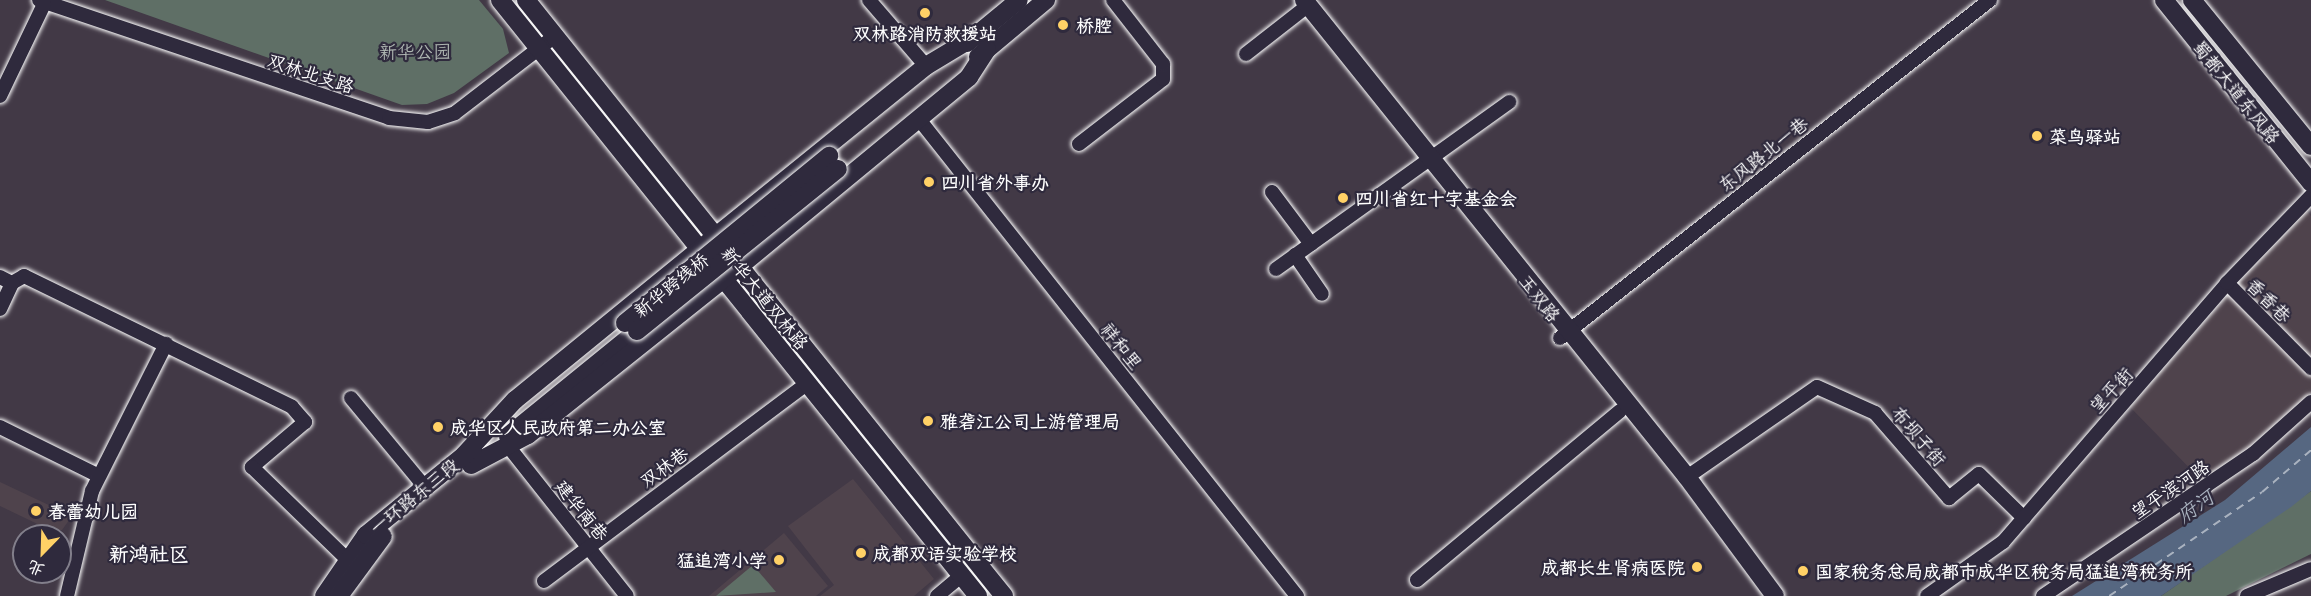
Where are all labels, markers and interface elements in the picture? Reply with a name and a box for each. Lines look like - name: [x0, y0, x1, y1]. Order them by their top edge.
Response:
- marker: 双林路消防救援站: [918, 6, 932, 20]
- place label: 桥腔: [1076, 14, 1112, 36]
- marker: 桥腔: [1054, 16, 1072, 34]
- place label: 双林路消防救援站: [853, 22, 997, 44]
- street label: 蜀都大道东风路: [2189, 36, 2285, 148]
- park label: 新华公园: [379, 40, 451, 62]
- street label: 双林北支路: [265, 49, 357, 97]
- street label: 东风路北一巷: [1714, 112, 1812, 196]
- place label: 菜鸟驿站: [2049, 125, 2121, 147]
- marker: 菜鸟驿站: [2030, 129, 2044, 143]
- place label: 四川省外事办: [941, 171, 1049, 193]
- marker: 四川省外事办: [922, 175, 936, 189]
- place label: 四川省红十字基金会: [1355, 187, 1517, 209]
- marker: 四川省红十字基金会: [1336, 191, 1350, 205]
- street label: 新华大道双林路: [717, 242, 813, 354]
- street label: 新华跨线桥: [629, 248, 713, 322]
- street label: 玉双路: [1515, 270, 1565, 326]
- street label: 香香巷: [2242, 273, 2296, 327]
- street label: 祥和里: [1097, 318, 1147, 374]
- street label: 望平街: [2085, 363, 2137, 417]
- street label: 布坝子街: [1887, 402, 1951, 470]
- place label: 雅砻江公司上游管理局: [940, 410, 1120, 432]
- marker: 雅砻江公司上游管理局: [921, 414, 935, 428]
- place label: 成华区人民政府第二办公室: [450, 416, 666, 438]
- marker: 成华区人民政府第二办公室: [431, 420, 445, 434]
- street label: 双林巷: [636, 442, 692, 492]
- street label: 一环路东三段: [365, 454, 463, 538]
- street label: 望平滨河路: [2127, 455, 2213, 523]
- street label: 建华南巷: [551, 475, 613, 545]
- water label: 府河: [2172, 485, 2218, 527]
- place label: 春蕾幼儿园: [48, 500, 138, 522]
- marker: 春蕾幼儿园: [29, 504, 43, 518]
- north arrow: [12, 524, 72, 584]
- district label: 新鸿社区: [109, 541, 189, 565]
- place label: 成都双语实验学校: [873, 542, 1017, 564]
- marker: 成都双语实验学校: [854, 546, 868, 560]
- place label: 猛追湾小学: [677, 549, 767, 571]
- marker: 猛追湾小学: [772, 553, 786, 567]
- text: 北: [24, 556, 47, 582]
- place label: 成都长生肾病医院: [1541, 556, 1685, 578]
- marker: 成都长生肾病医院: [1690, 560, 1704, 574]
- place label: 国家税务总局成都市成华区税务局猛追湾税务所: [1815, 560, 2193, 582]
- marker: 国家税务总局成都市成华区税务局猛追湾税务所: [1796, 564, 1810, 578]

